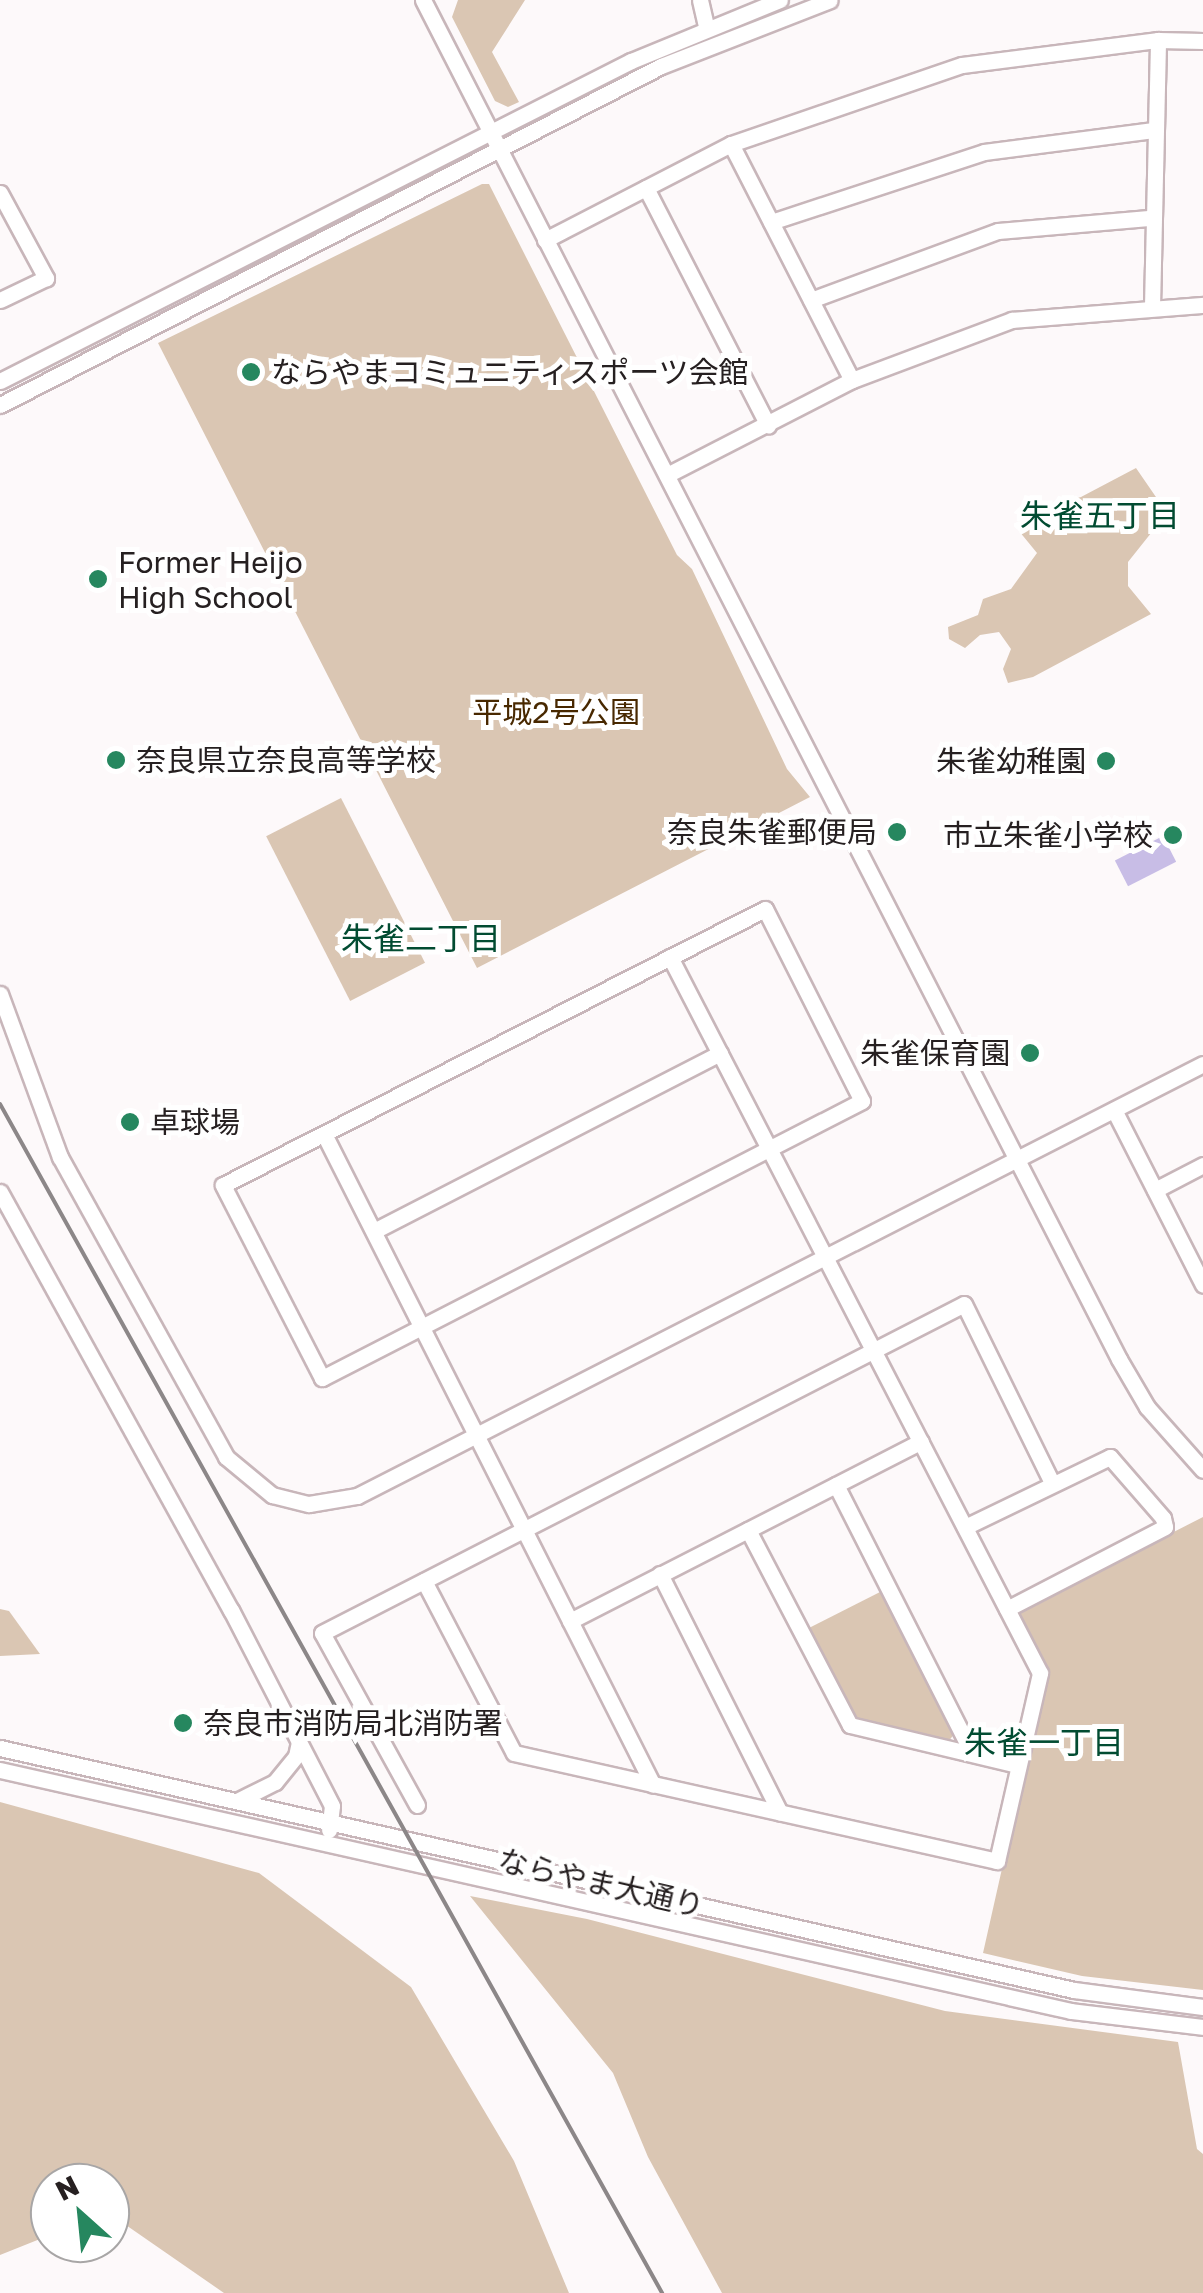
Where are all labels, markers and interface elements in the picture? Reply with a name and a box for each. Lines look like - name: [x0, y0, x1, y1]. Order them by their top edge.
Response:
- place label: ならやまコミュニティスポーツ会館: [271, 354, 751, 390]
- marker: ならやまコミュニティスポーツ会館: [240, 361, 262, 383]
- district label: 朱雀五丁目: [1020, 496, 1180, 534]
- place label: Former Heijo High School: [118, 544, 303, 614]
- marker: Former Heijo High School: [87, 568, 109, 590]
- park label: 平城2号公園: [472, 694, 640, 730]
- place label: 奈良県立奈良高等学校: [136, 742, 436, 778]
- place label: 朱雀幼稚園: [936, 743, 1086, 779]
- marker: 奈良県立奈良高等学校: [105, 749, 127, 771]
- marker: 朱雀幼稚園: [1095, 750, 1117, 772]
- place label: 奈良朱雀郵便局: [667, 814, 877, 850]
- place label: 市立朱雀小学校: [943, 817, 1153, 853]
- marker: 奈良朱雀郵便局: [886, 821, 908, 843]
- marker: 市立朱雀小学校: [1162, 824, 1184, 846]
- district label: 朱雀二丁目: [341, 919, 501, 957]
- place label: 朱雀保育園: [860, 1035, 1010, 1071]
- marker: 朱雀保育園: [1019, 1042, 1041, 1064]
- place label: 卓球場: [150, 1104, 240, 1140]
- marker: 卓球場: [119, 1111, 141, 1133]
- place label: 奈良市消防局北消防署: [203, 1705, 503, 1741]
- marker: 奈良市消防局北消防署: [172, 1712, 194, 1734]
- district label: 朱雀一丁目: [964, 1723, 1124, 1761]
- street label: ならやま大通り: [495, 1842, 707, 1924]
- north arrow: [30, 2163, 130, 2263]
- text: N: [50, 2168, 84, 2207]

